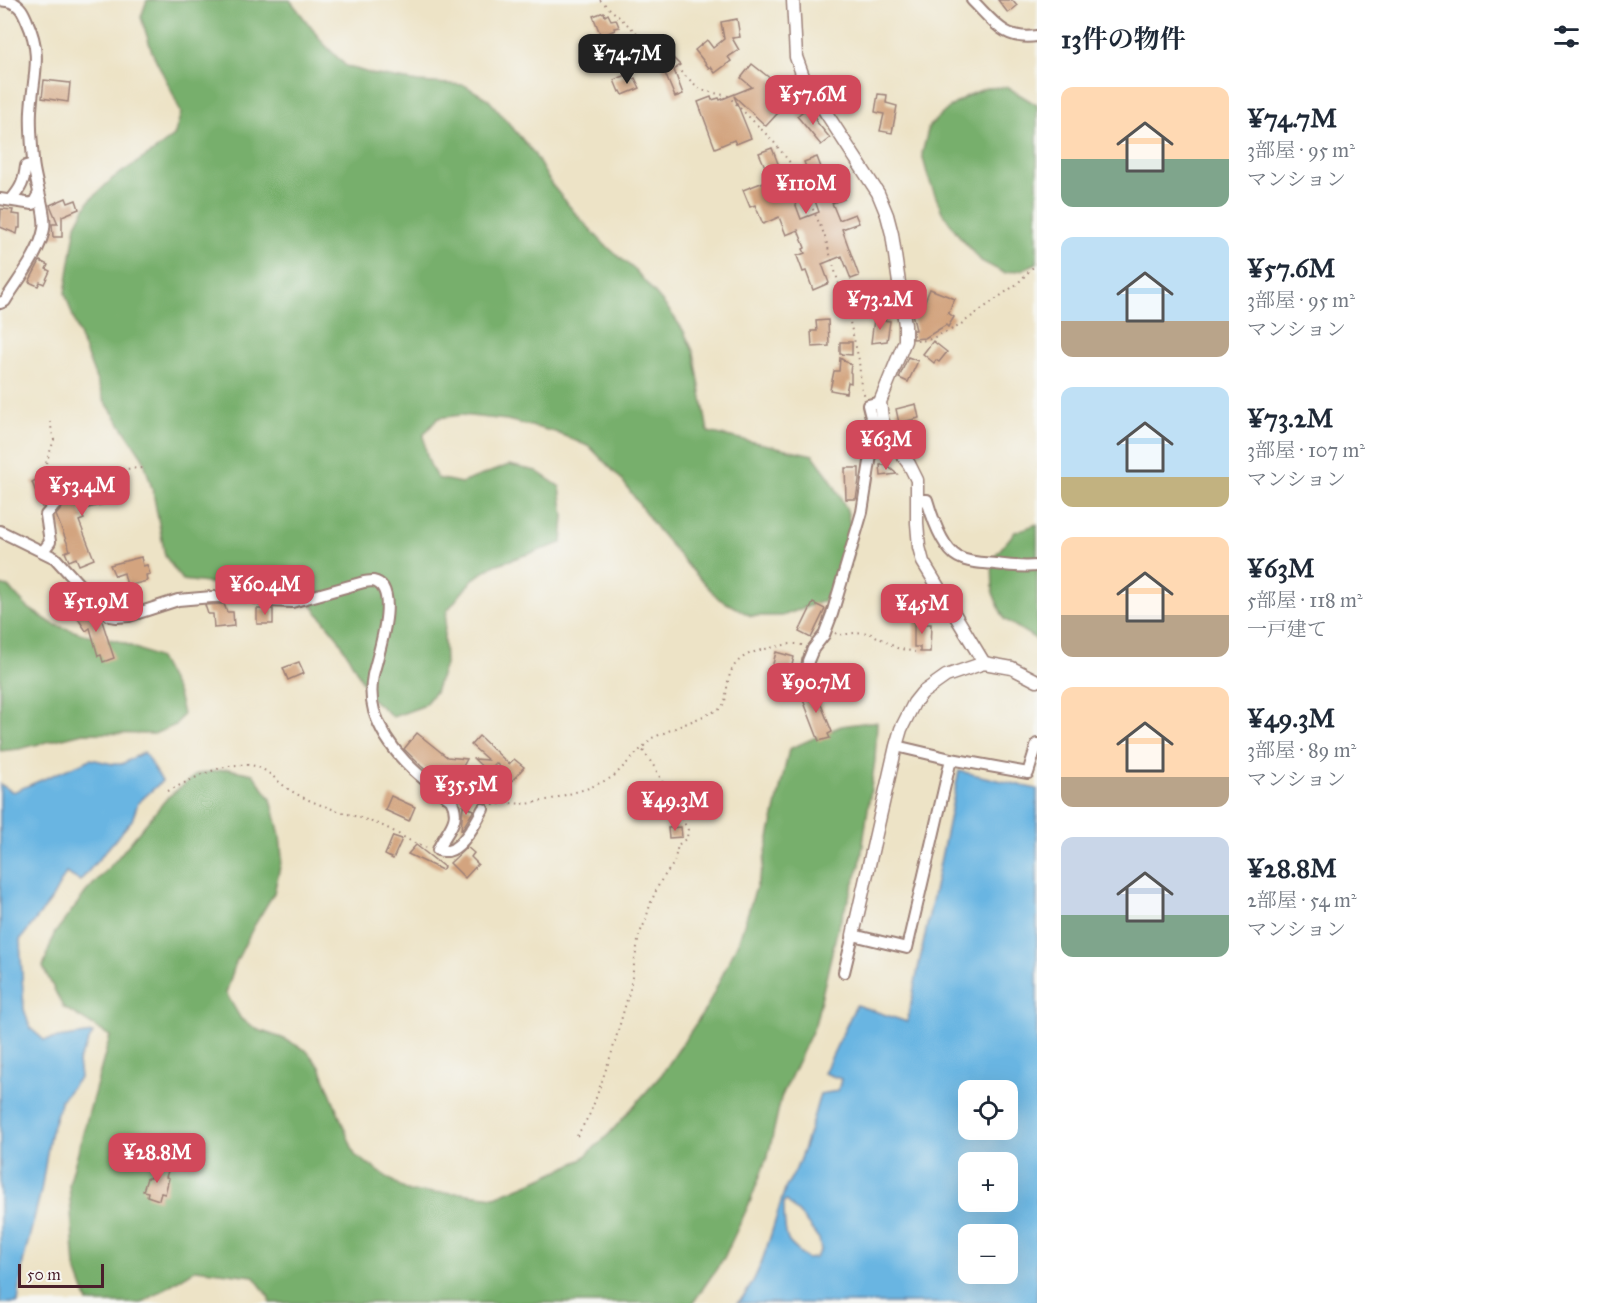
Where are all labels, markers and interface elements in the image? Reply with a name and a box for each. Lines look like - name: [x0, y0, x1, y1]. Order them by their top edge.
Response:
- icon: filters: [1550, 20, 1583, 53]
- text: 13件の物件: [1061, 23, 1186, 55]
- pin: ¥74.7M: [578, 34, 676, 85]
- text: ¥74.7M: [592, 41, 662, 65]
- pin: ¥57.6M: [764, 75, 862, 126]
- text: ¥57.6M: [779, 82, 847, 106]
- text: ¥74.7M: [1247, 102, 1337, 134]
- icon: home: [1109, 111, 1181, 183]
- text: 3部屋 · 95 m²: [1247, 138, 1355, 162]
- pin: ¥110M: [764, 164, 848, 215]
- text: マンション: [1247, 167, 1346, 191]
- text: ¥110M: [775, 171, 837, 195]
- text: ¥57.6M: [1247, 252, 1335, 284]
- icon: home: [1109, 261, 1181, 333]
- pin: ¥73.2M: [831, 280, 929, 331]
- text: ¥73.2M: [847, 287, 913, 311]
- text: 3部屋 · 95 m²: [1247, 288, 1355, 312]
- text: マンション: [1247, 317, 1346, 341]
- text: ¥73.2M: [1247, 402, 1333, 434]
- icon: home: [1109, 411, 1181, 483]
- pin: ¥63M: [850, 420, 922, 471]
- text: ¥63M: [860, 427, 912, 451]
- text: 3部屋 · 107 m²: [1247, 438, 1365, 462]
- pin: ¥53.4M: [33, 466, 131, 517]
- text: マンション: [1247, 467, 1346, 491]
- text: ¥53.4M: [49, 473, 115, 497]
- text: ¥63M: [1247, 552, 1315, 584]
- icon: home: [1109, 561, 1181, 633]
- pin: ¥60.4M: [216, 565, 314, 616]
- text: ¥60.4M: [229, 572, 301, 596]
- pin: ¥51.9M: [47, 582, 145, 633]
- pin: ¥45M: [886, 584, 958, 635]
- text: 5部屋 · 118 m²: [1247, 588, 1363, 612]
- text: ¥51.9M: [63, 589, 129, 613]
- text: ¥45M: [895, 591, 949, 615]
- text: 一戸建て: [1247, 617, 1327, 641]
- pin: ¥90.7M: [767, 663, 865, 714]
- text: ¥90.7M: [781, 670, 851, 694]
- text: ¥49.3M: [1247, 702, 1335, 734]
- icon: home: [1109, 711, 1181, 783]
- text: 3部屋 · 89 m²: [1247, 738, 1356, 762]
- pin: ¥35.5M: [417, 765, 515, 816]
- text: マンション: [1247, 767, 1346, 791]
- text: ¥35.5M: [434, 772, 498, 796]
- pin: ¥49.3M: [626, 781, 724, 832]
- text: ¥49.3M: [641, 788, 709, 812]
- text: ¥28.8M: [1247, 852, 1337, 884]
- icon: home: [1109, 861, 1181, 933]
- text: 2部屋 · 54 m²: [1247, 888, 1357, 912]
- text: マンション: [1247, 917, 1346, 941]
- map controls: [958, 1080, 1018, 1284]
- button: locate: [958, 1080, 1018, 1140]
- pin: ¥28.8M: [108, 1133, 206, 1184]
- text: ¥28.8M: [122, 1140, 192, 1164]
- button: +: [958, 1152, 1018, 1212]
- button: −: [958, 1224, 1018, 1284]
- scale bar: [18, 1261, 104, 1288]
- text: 50 m: [27, 1265, 61, 1284]

